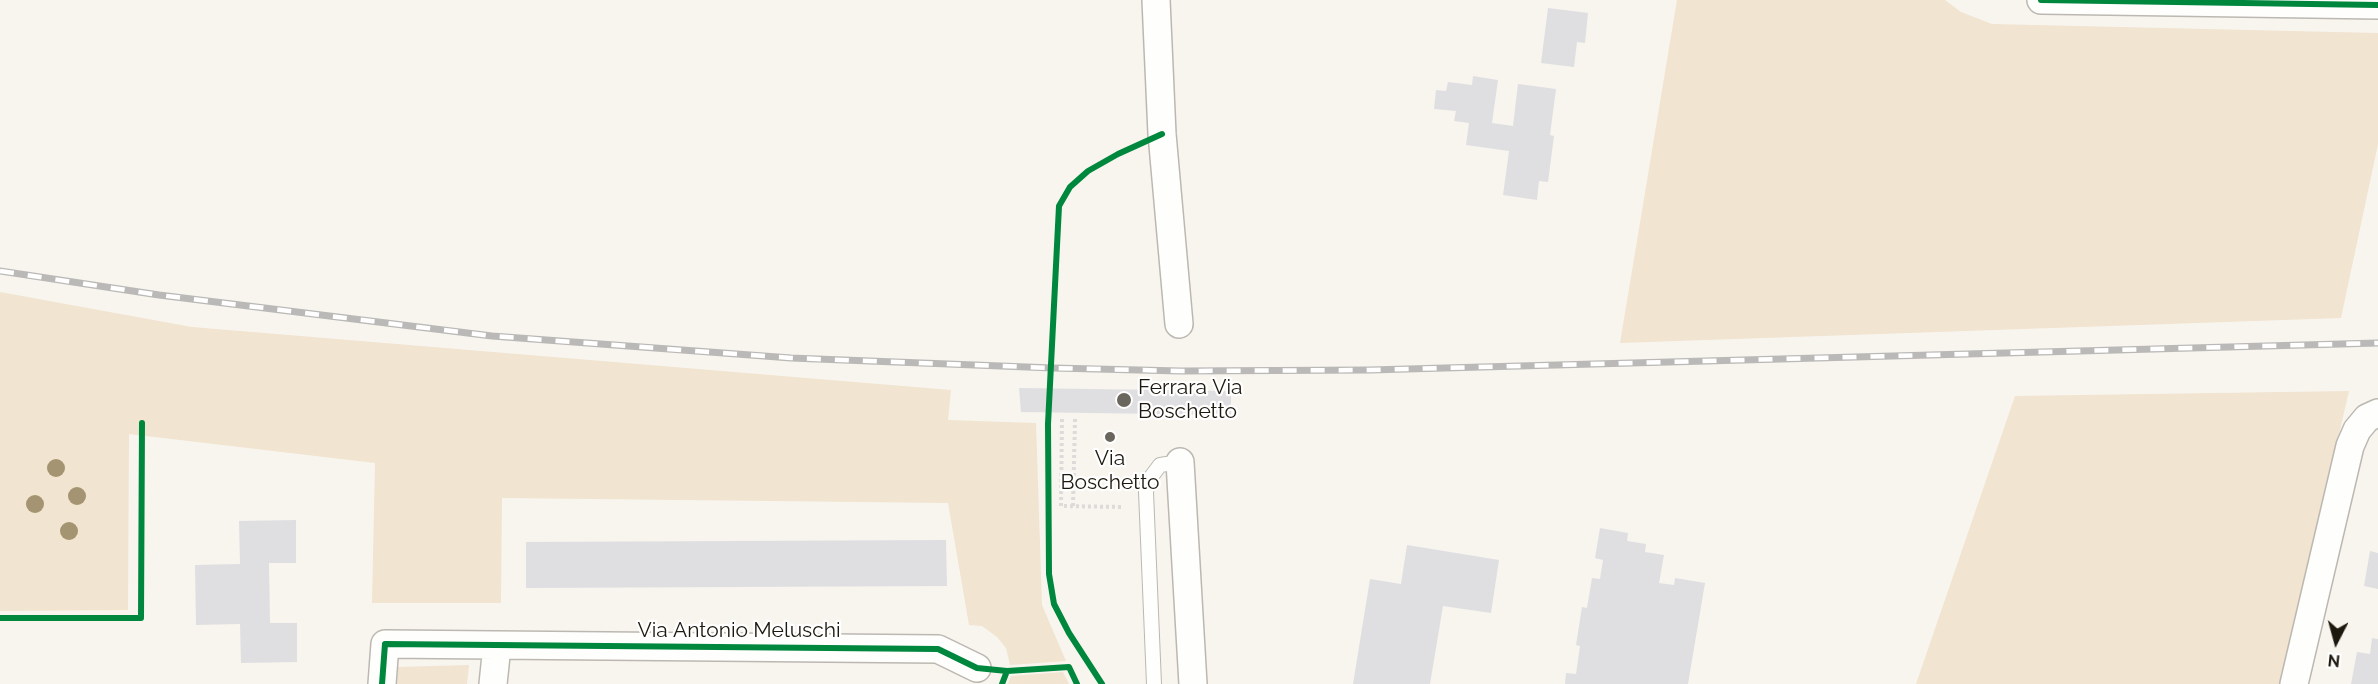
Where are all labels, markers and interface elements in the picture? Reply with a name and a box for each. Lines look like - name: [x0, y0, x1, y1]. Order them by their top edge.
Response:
- place label: Ferrara Via Boschetto: [1138, 375, 1243, 425]
- marker: Ferrara Via Boschetto: [1115, 391, 1133, 409]
- marker: Via Boschetto: [1103, 430, 1117, 444]
- place label: Via Boschetto: [1060, 446, 1160, 496]
- north arrow: [2306, 612, 2366, 672]
- street label: Via Antonio Meluschi: [637, 618, 841, 644]
- text: N: [2327, 650, 2341, 670]

